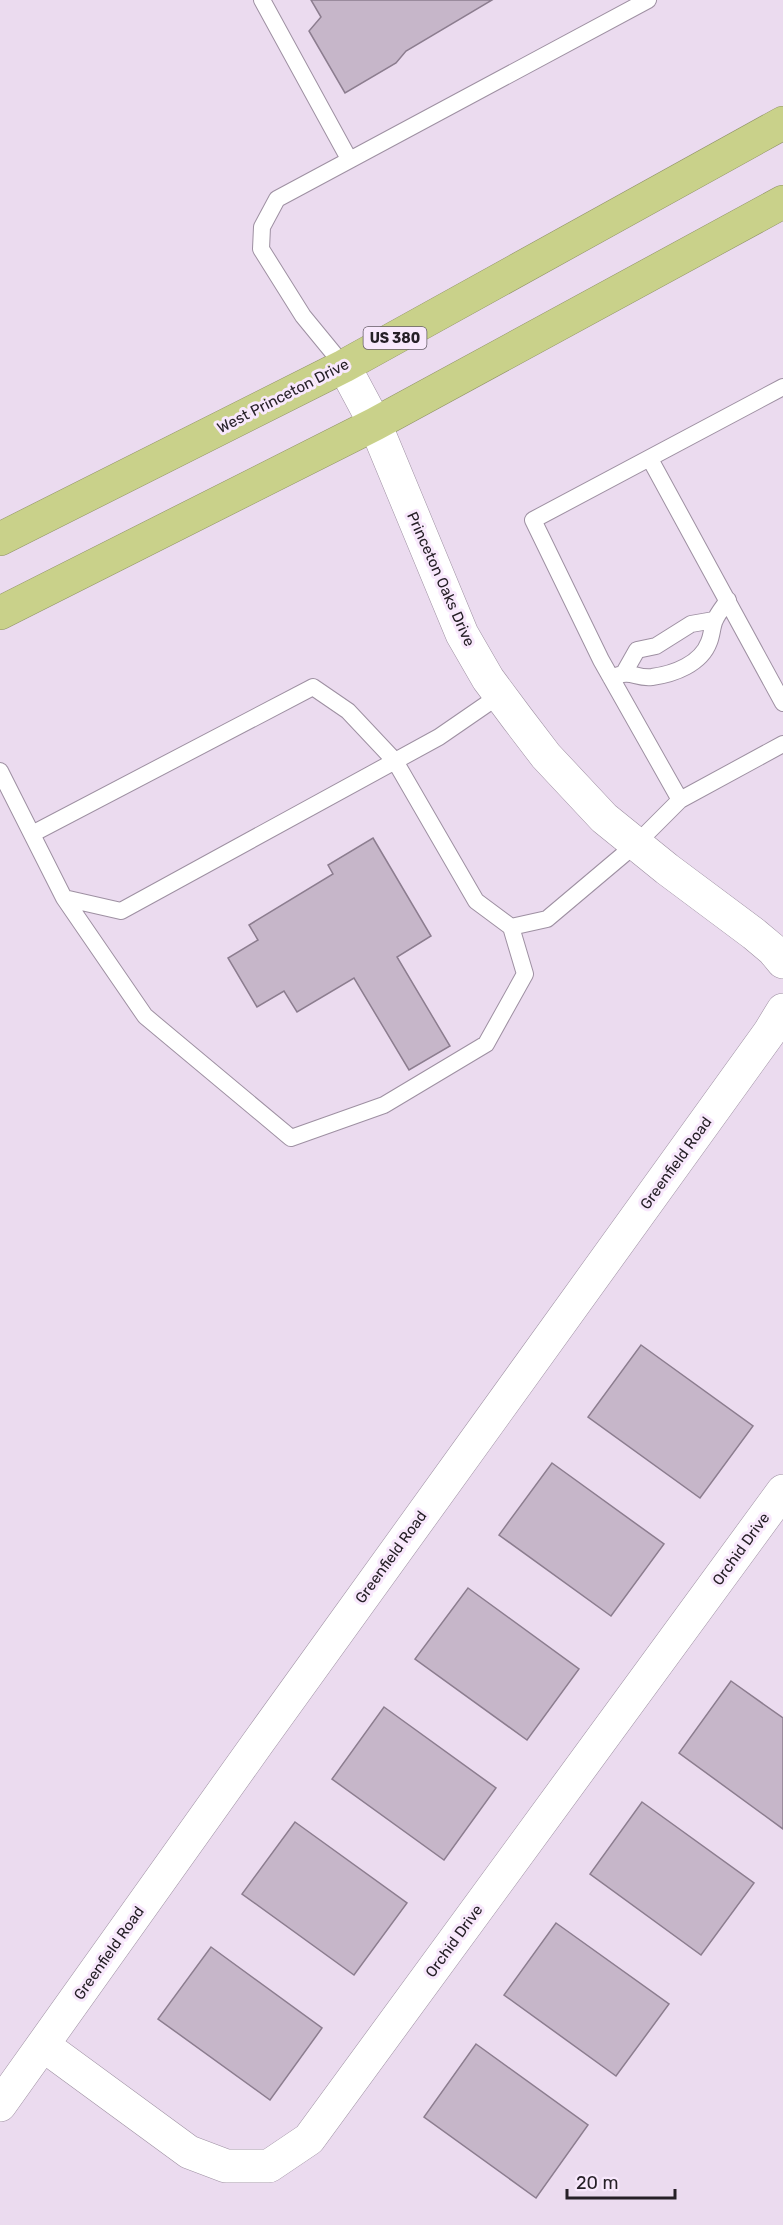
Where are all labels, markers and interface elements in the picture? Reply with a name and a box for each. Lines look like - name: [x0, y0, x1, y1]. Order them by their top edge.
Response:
- road number: US 380: [364, 327, 426, 349]
- street label: West Princeton Drive: [214, 355, 352, 437]
- street label: Princeton Oaks Drive: [403, 509, 479, 649]
- street label: Greenfield Road: [636, 1113, 716, 1213]
- street label: Greenfield Road: [351, 1507, 431, 1607]
- street label: Orchid Drive: [709, 1509, 773, 1589]
- street label: Orchid Drive: [422, 1901, 486, 1981]
- street label: Greenfield Road: [70, 1903, 148, 2003]
- scale bar: [567, 2162, 675, 2200]
- text: 20 m: [576, 2172, 618, 2194]

